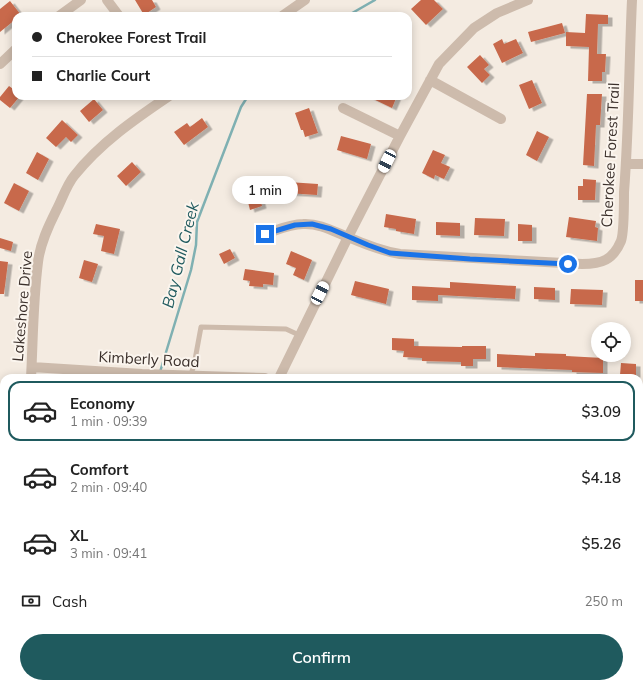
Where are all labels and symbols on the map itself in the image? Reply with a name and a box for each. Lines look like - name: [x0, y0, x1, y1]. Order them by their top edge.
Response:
- street label: Cherokee Forest Trail: [597, 82, 623, 228]
- car: [376, 148, 398, 174]
- callout: 1 min: [232, 176, 298, 204]
- water label: Bay Gall Creek: [157, 199, 203, 310]
- route end: [256, 225, 274, 243]
- street label: Lakeshore Drive: [8, 250, 36, 362]
- route start: [559, 255, 577, 273]
- car: [309, 280, 331, 306]
- street label: Kimberly Road: [98, 347, 200, 371]

